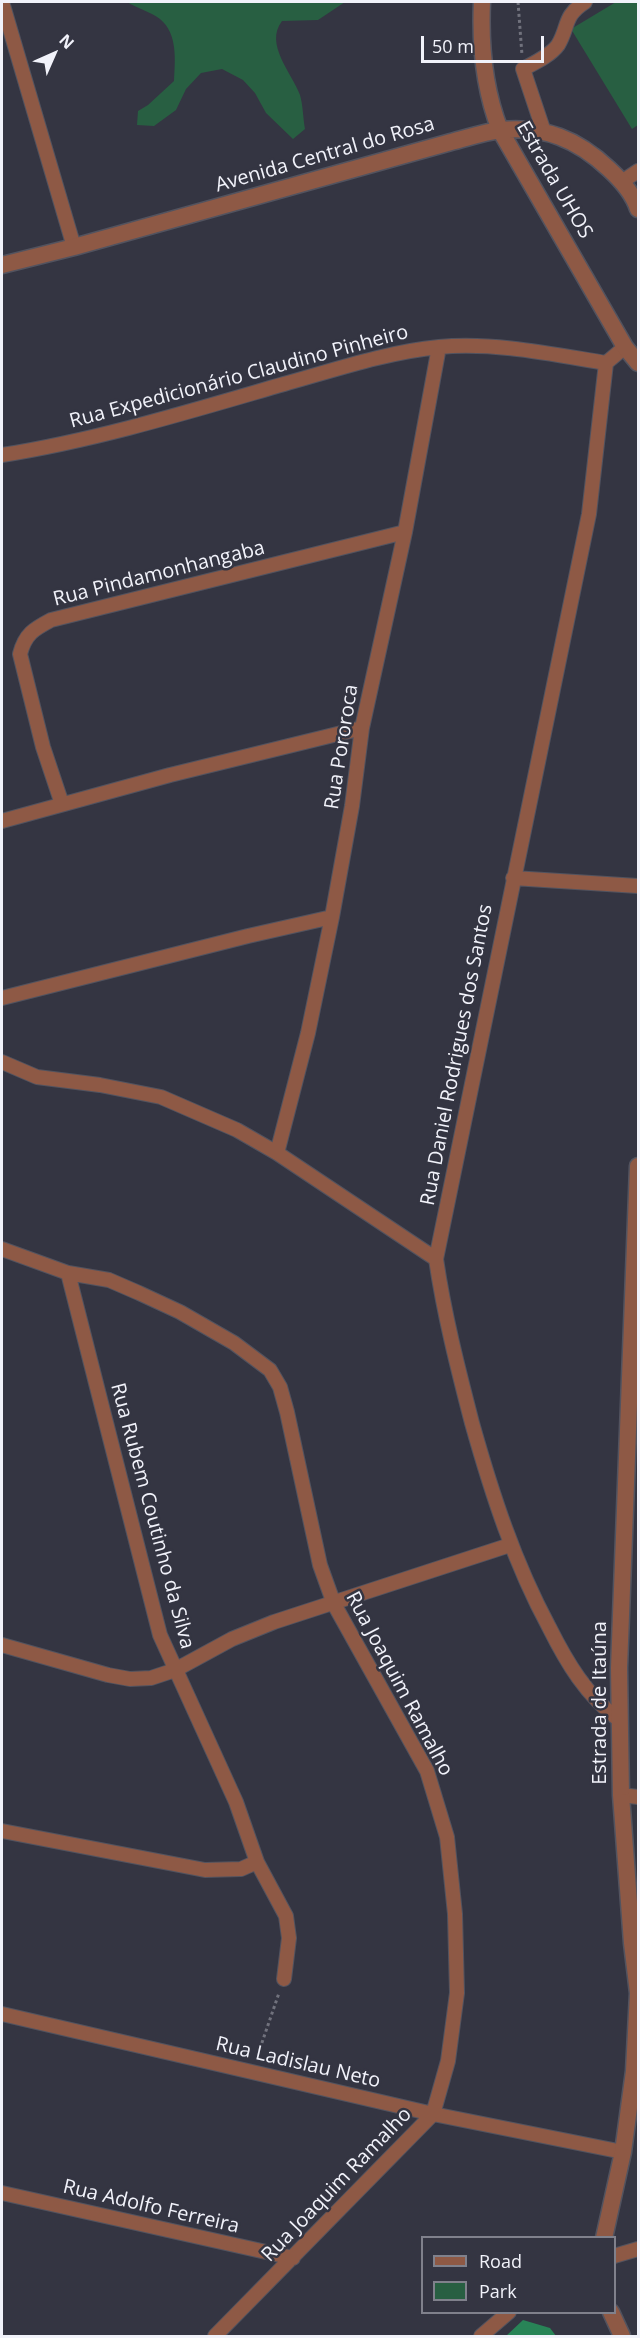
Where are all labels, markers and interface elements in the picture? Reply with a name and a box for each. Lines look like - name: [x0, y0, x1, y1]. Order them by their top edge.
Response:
- north arrow: [24, 24, 84, 84]
- scale bar: [424, 24, 547, 62]
- text: N: [54, 29, 79, 54]
- text: 50 m: [432, 34, 474, 58]
- street label: Avenida Central do Rosa: [213, 112, 437, 198]
- street label: Estrada UHOS: [511, 117, 597, 243]
- street label: Rua Expedicionário Claudino Pinheiro: [67, 320, 411, 434]
- street label: Rua Pindamonhangaba: [51, 536, 267, 612]
- street label: Rua Pororoca: [320, 683, 364, 811]
- street label: Rua Daniel Rodrigues dos Santos: [416, 902, 498, 1208]
- street label: Rua Rubem Coutinho da Silva: [105, 1380, 199, 1652]
- street label: Rua Joaquim Ramalho: [340, 1588, 458, 1780]
- street label: Estrada de Itaúna: [588, 1621, 612, 1785]
- street label: Rua Ladislau Neto: [213, 2032, 383, 2094]
- street label: Rua Joaquim Ramalho: [257, 2103, 417, 2267]
- street label: Rua Adolfo Ferreira: [60, 2175, 242, 2239]
- legend: [421, 2236, 616, 2314]
- text: Road: [479, 2249, 522, 2273]
- text: Park: [479, 2279, 517, 2303]

